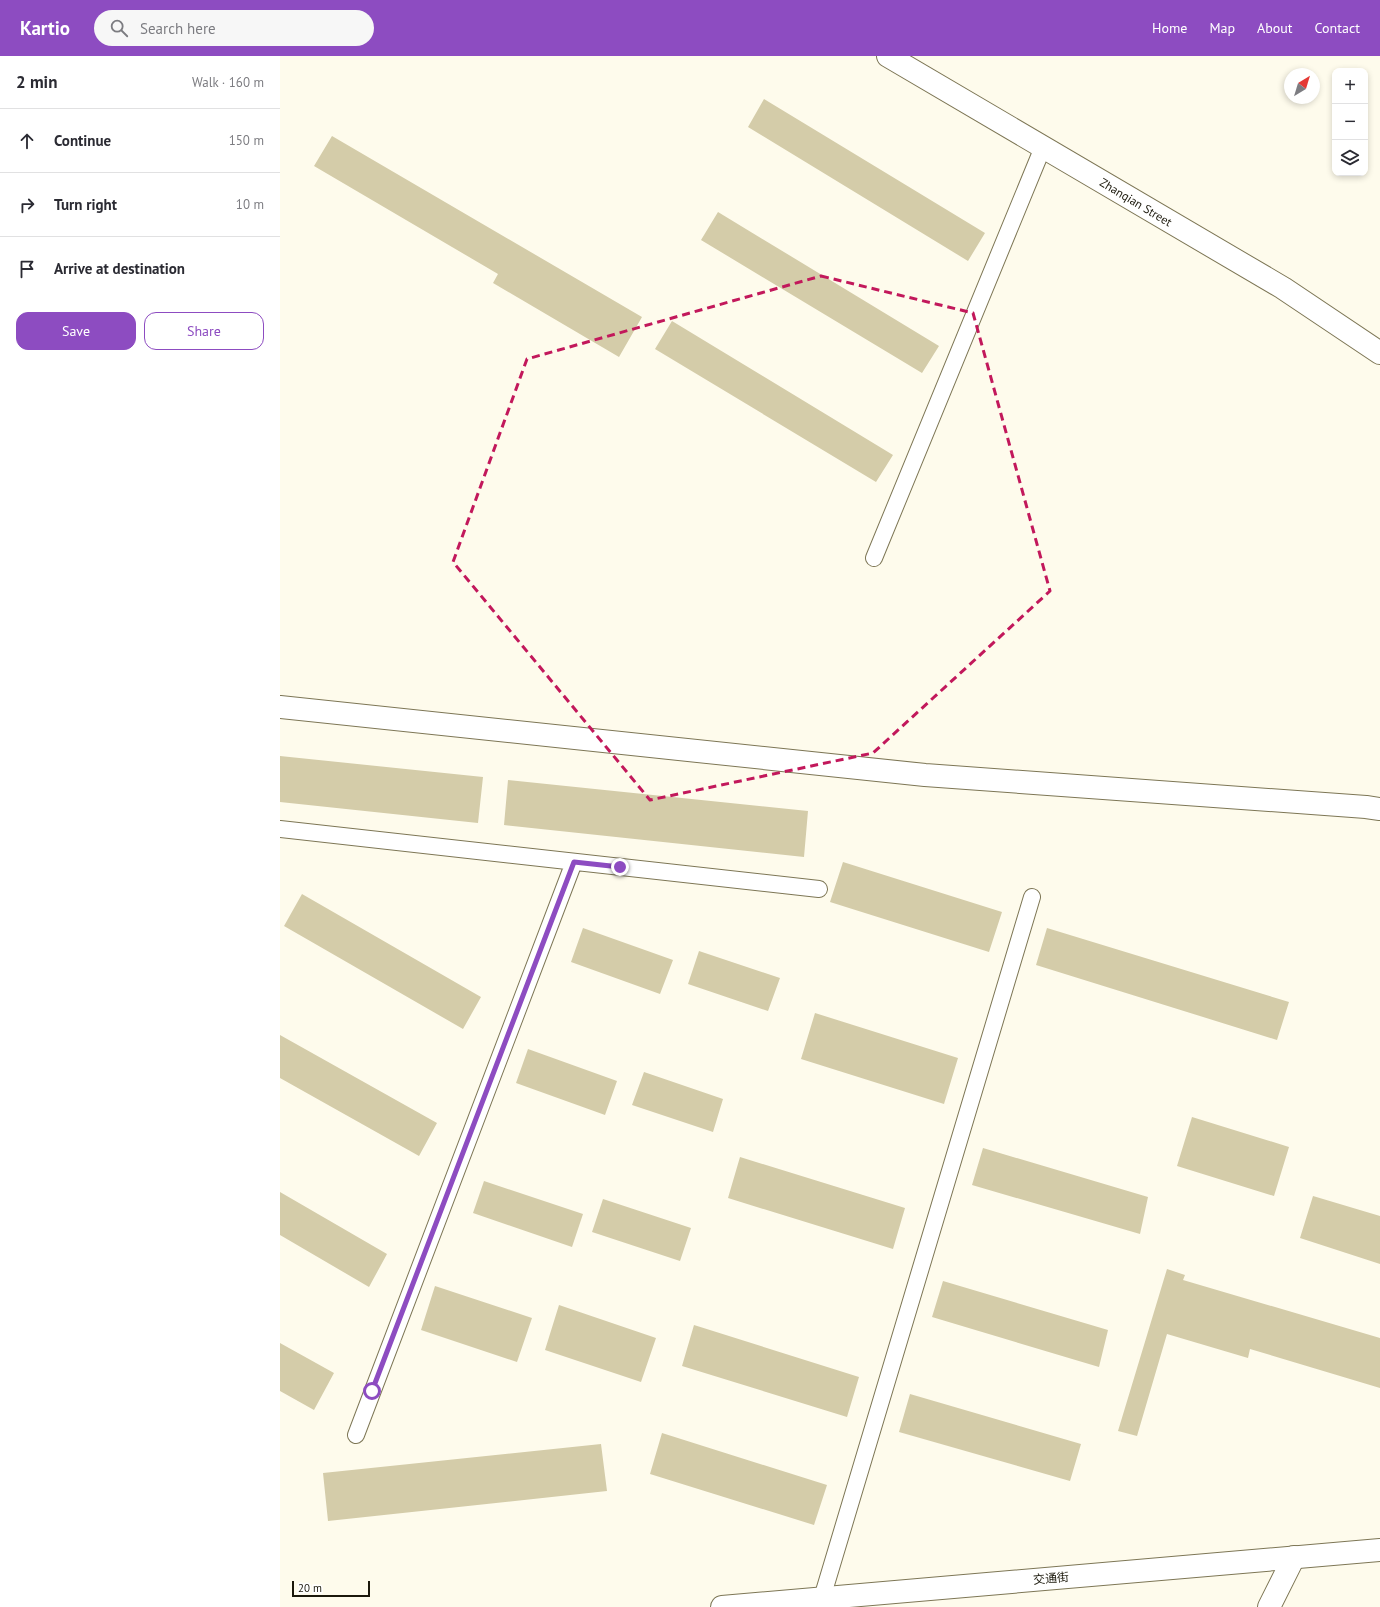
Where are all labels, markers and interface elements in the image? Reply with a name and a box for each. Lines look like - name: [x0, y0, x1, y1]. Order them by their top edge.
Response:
- search box: [94, 10, 374, 46]
- text: Kartio: [20, 16, 70, 40]
- icon: search: [108, 17, 130, 39]
- text: Search here: [140, 19, 216, 38]
- text: Home: [1152, 19, 1187, 37]
- text: Map: [1209, 19, 1235, 37]
- text: About: [1257, 19, 1293, 37]
- text: Contact: [1315, 19, 1360, 37]
- north arrow: [1284, 68, 1320, 104]
- map controls: [1332, 68, 1368, 176]
- button: +: [1332, 68, 1368, 104]
- text: 2 min: [16, 71, 57, 93]
- text: Walk · 160 m: [192, 74, 264, 91]
- button: −: [1332, 104, 1368, 140]
- icon: ahead: [16, 130, 38, 152]
- text: Continue: [54, 131, 111, 150]
- text: 150 m: [229, 132, 264, 149]
- button: layers: [1332, 140, 1368, 176]
- street label: Zhanqian Street: [1097, 175, 1175, 229]
- icon: right: [16, 194, 38, 216]
- text: Turn right: [54, 195, 117, 214]
- text: 10 m: [236, 196, 264, 213]
- icon: arrive: [16, 258, 38, 280]
- text: Arrive at destination: [54, 259, 185, 278]
- button: Save: [16, 312, 136, 350]
- button: Share: [144, 312, 264, 350]
- route end: [611, 858, 629, 876]
- route start: [363, 1382, 381, 1400]
- street label: 交通街: [1032, 1569, 1070, 1587]
- scale bar: [292, 1579, 370, 1598]
- text: 20 m: [298, 1581, 322, 1595]

